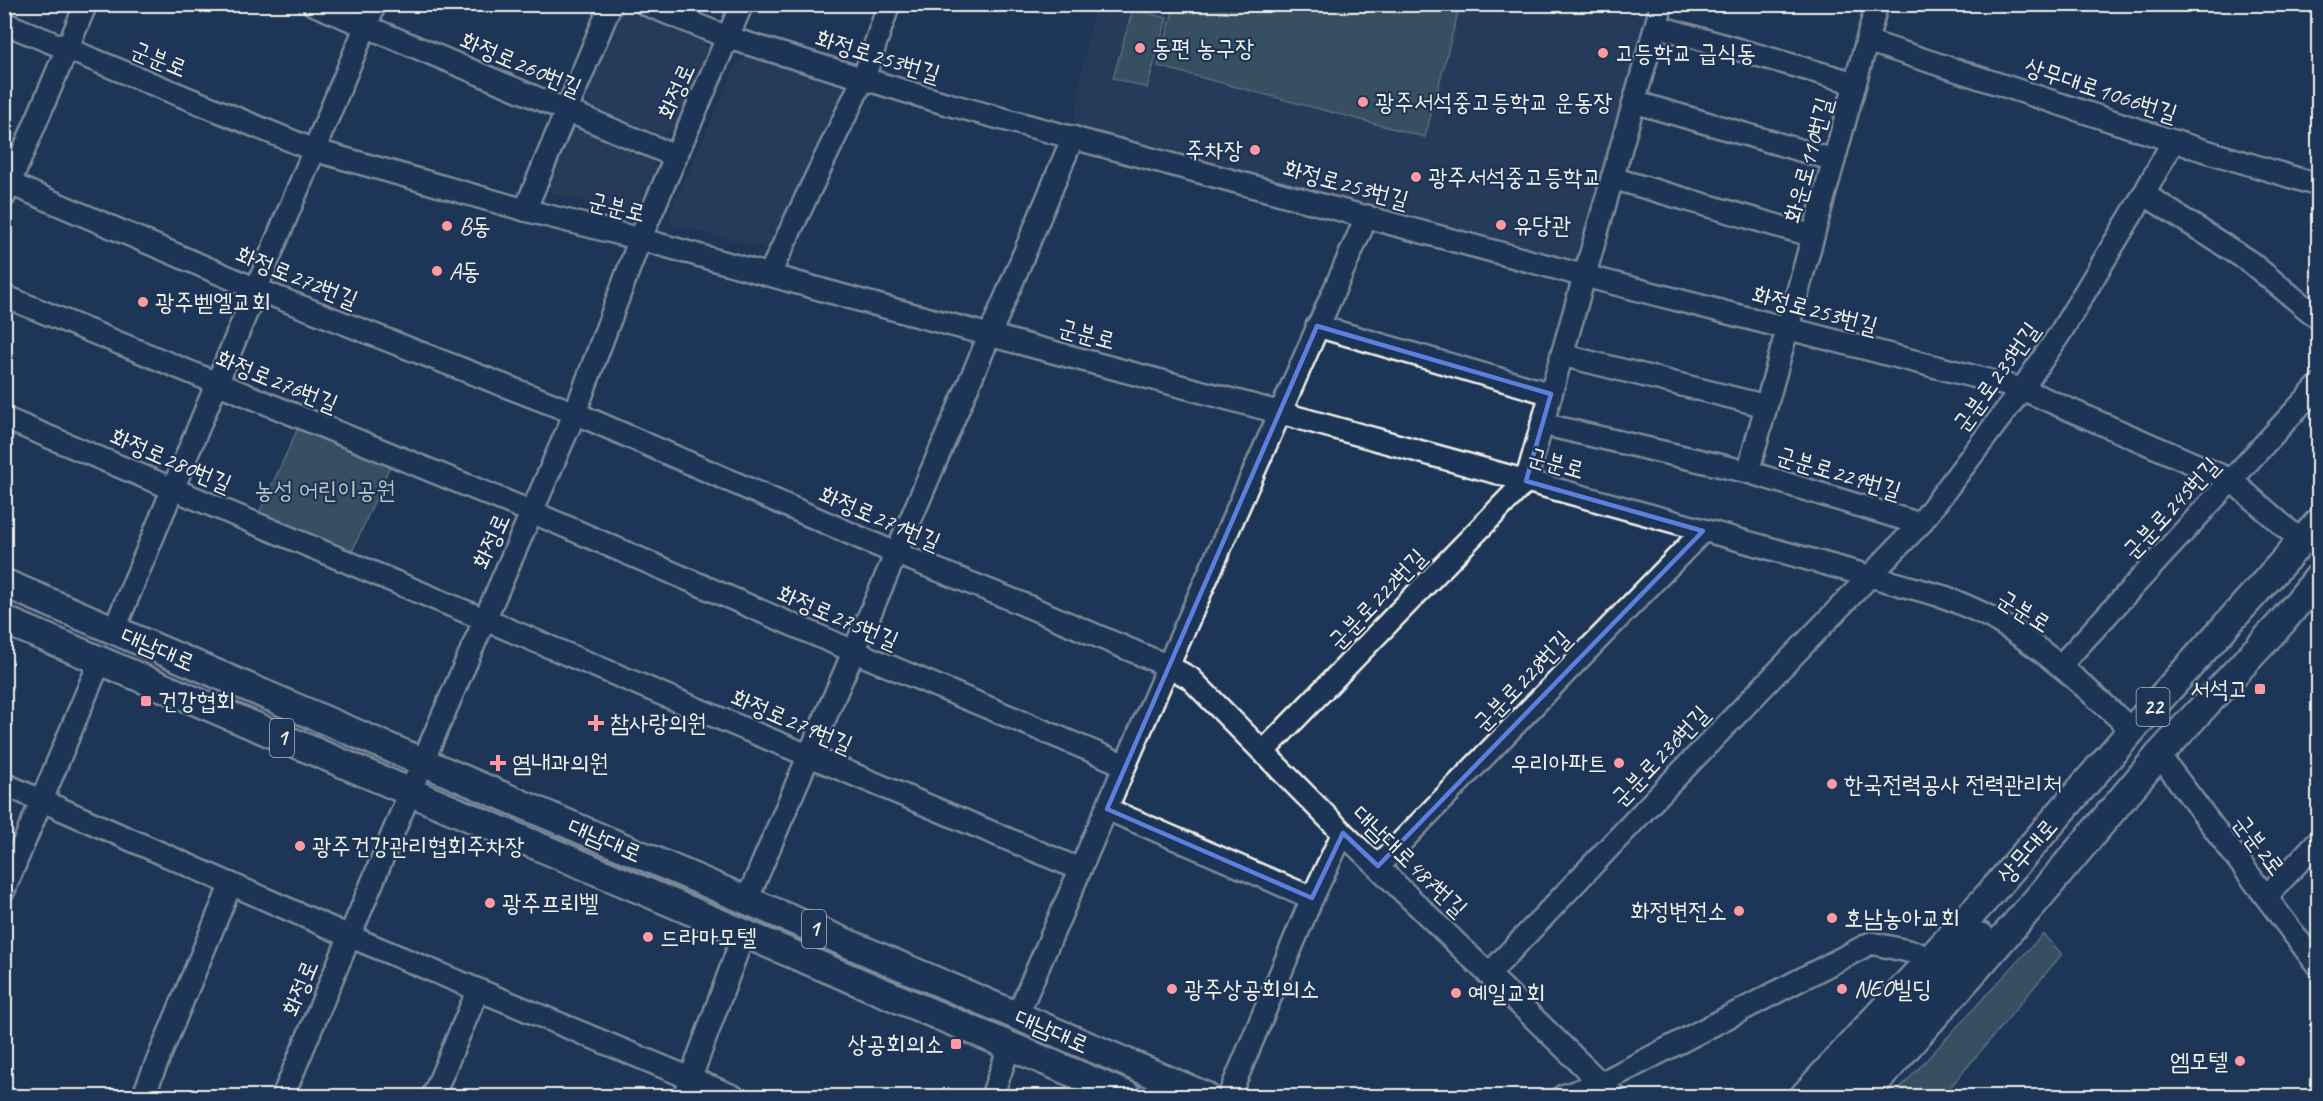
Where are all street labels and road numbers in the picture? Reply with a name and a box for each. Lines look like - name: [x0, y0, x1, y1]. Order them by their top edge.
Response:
- street label: 화정로253번길: [812, 23, 944, 89]
- street label: 화정로260번길: [456, 25, 586, 103]
- street label: 군분로: [127, 34, 191, 84]
- street label: 상무대로1066번길: [2021, 51, 2181, 129]
- street label: 화정로: [651, 58, 701, 124]
- street label: 화운로110번길: [1777, 94, 1839, 226]
- street label: 화정로253번길: [1280, 153, 1412, 215]
- street label: 군분로: [585, 185, 649, 229]
- street label: 화정로272번길: [232, 239, 362, 315]
- street label: 화정로253번길: [1749, 279, 1881, 341]
- street label: 군분로: [1055, 312, 1119, 356]
- street label: 군분로235번길: [1946, 316, 2046, 438]
- street label: 화정로276번길: [212, 343, 342, 419]
- street label: 화정로280번길: [106, 421, 236, 499]
- street label: 군분로229번길: [1773, 440, 1905, 506]
- street label: 군분로: [1524, 441, 1588, 485]
- street label: 군분로245번길: [2116, 451, 2226, 565]
- street label: 화정로271번길: [815, 479, 945, 557]
- street label: 화정로: [466, 508, 516, 574]
- street label: 군분로222번길: [1321, 542, 1433, 656]
- street label: 화정로275번길: [773, 578, 903, 656]
- street label: 군분로: [1991, 583, 2057, 639]
- street label: 대남대로: [117, 620, 199, 678]
- street label: 군분로228번길: [1466, 624, 1578, 738]
- street label: 화정로279번길: [727, 682, 857, 760]
- road number: 22: [2136, 688, 2170, 726]
- street label: 군분로236번길: [1604, 699, 1716, 813]
- road number: 1: [270, 719, 294, 757]
- street label: 대남대로487번길: [1346, 799, 1474, 923]
- street label: 군분2로: [2226, 809, 2292, 881]
- street label: 대남대로: [564, 811, 646, 869]
- street label: 상무대로: [1990, 812, 2064, 890]
- road number: 1: [802, 910, 826, 948]
- street label: 화정로: [275, 956, 325, 1020]
- street label: 대남대로: [1011, 1002, 1093, 1060]

